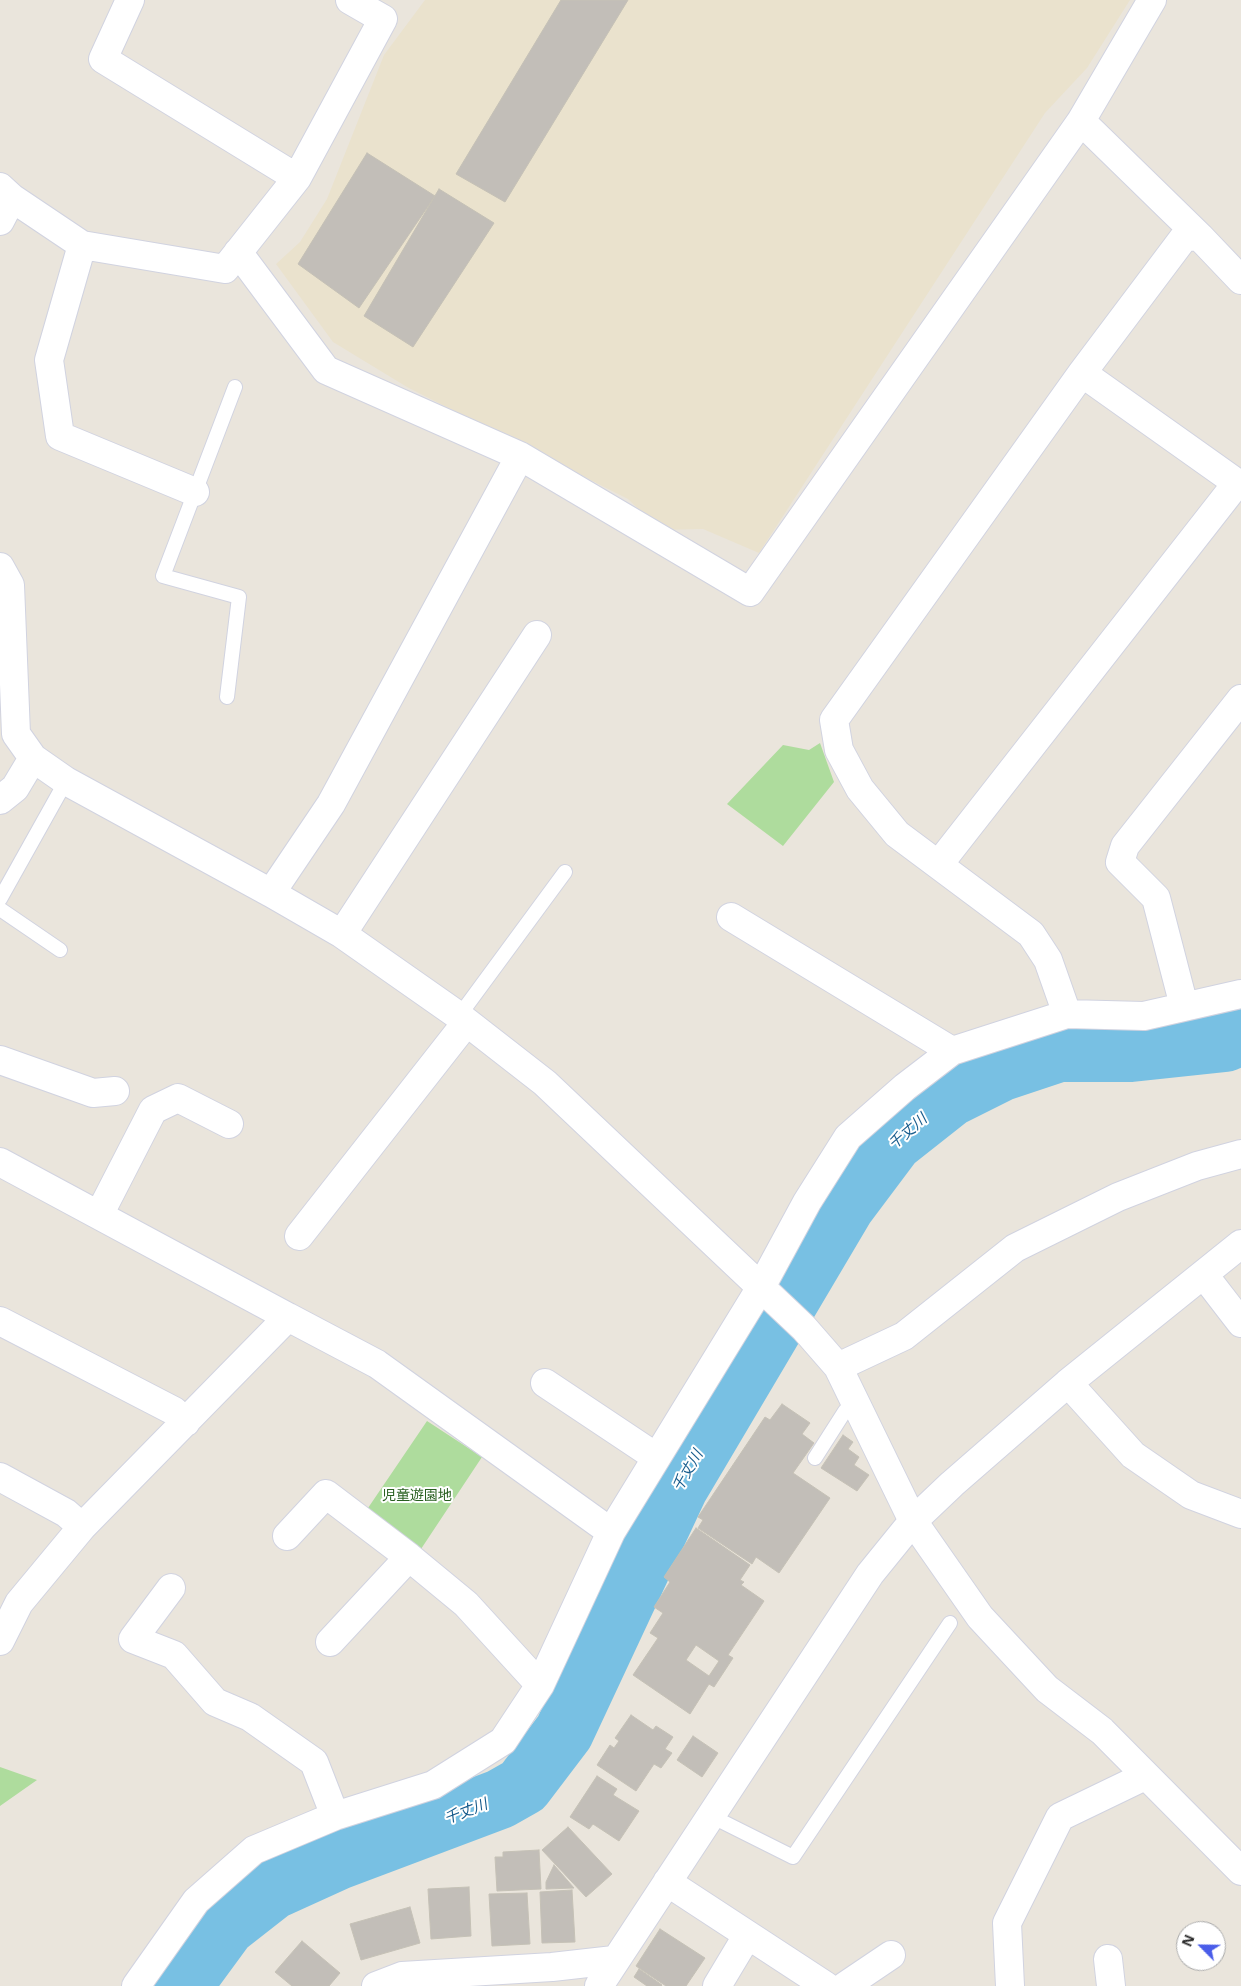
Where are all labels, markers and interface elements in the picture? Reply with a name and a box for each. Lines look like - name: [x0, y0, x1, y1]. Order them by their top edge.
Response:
- water label: 千丈川: [885, 1110, 931, 1154]
- water label: 千丈川: [669, 1447, 707, 1495]
- park label: 児童遊園地: [382, 1488, 452, 1504]
- water label: 千丈川: [442, 1796, 490, 1828]
- north arrow: [1176, 1921, 1226, 1971]
- text: N: [1177, 1931, 1199, 1949]

